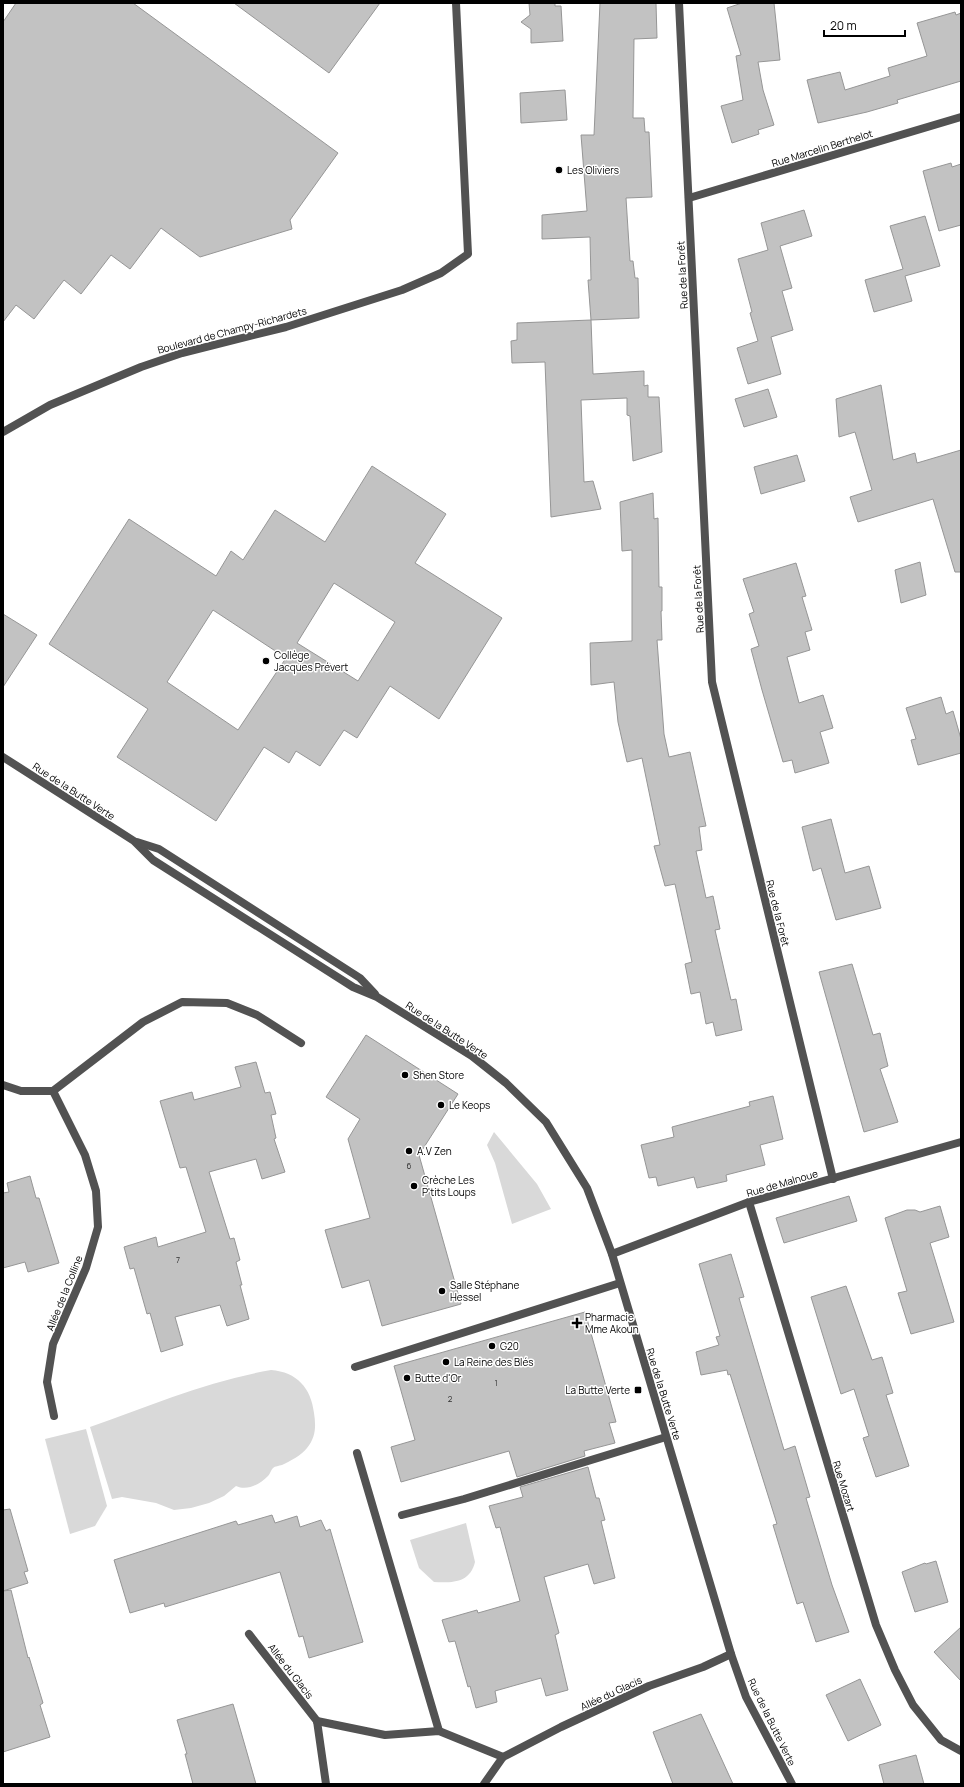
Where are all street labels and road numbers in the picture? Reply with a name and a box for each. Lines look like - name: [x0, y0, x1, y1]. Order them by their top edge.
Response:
- street label: Rue Marcelin Berthelot: [770, 126, 874, 170]
- street label: Rue de la Forêt: [673, 241, 691, 309]
- street label: Boulevard de Champy-Richardets: [156, 303, 308, 357]
- street label: Rue de la Forêt: [689, 565, 707, 633]
- street label: Rue de la Butte Verte: [30, 759, 118, 823]
- street label: Rue de la Forêt: [763, 878, 793, 948]
- street label: Rue de la Butte Verte: [403, 998, 491, 1062]
- street label: Rue de Malnoue: [745, 1166, 820, 1200]
- street label: Allée de la Colline: [42, 1253, 86, 1333]
- street label: Rue de la Butte Verte: [643, 1346, 685, 1442]
- street label: Rue Mozart: [830, 1459, 858, 1513]
- street label: Allée du Glacis: [265, 1640, 317, 1702]
- street label: Allée du Glacis: [578, 1673, 644, 1713]
- street label: Rue de la Butte Verte: [745, 1676, 799, 1768]

